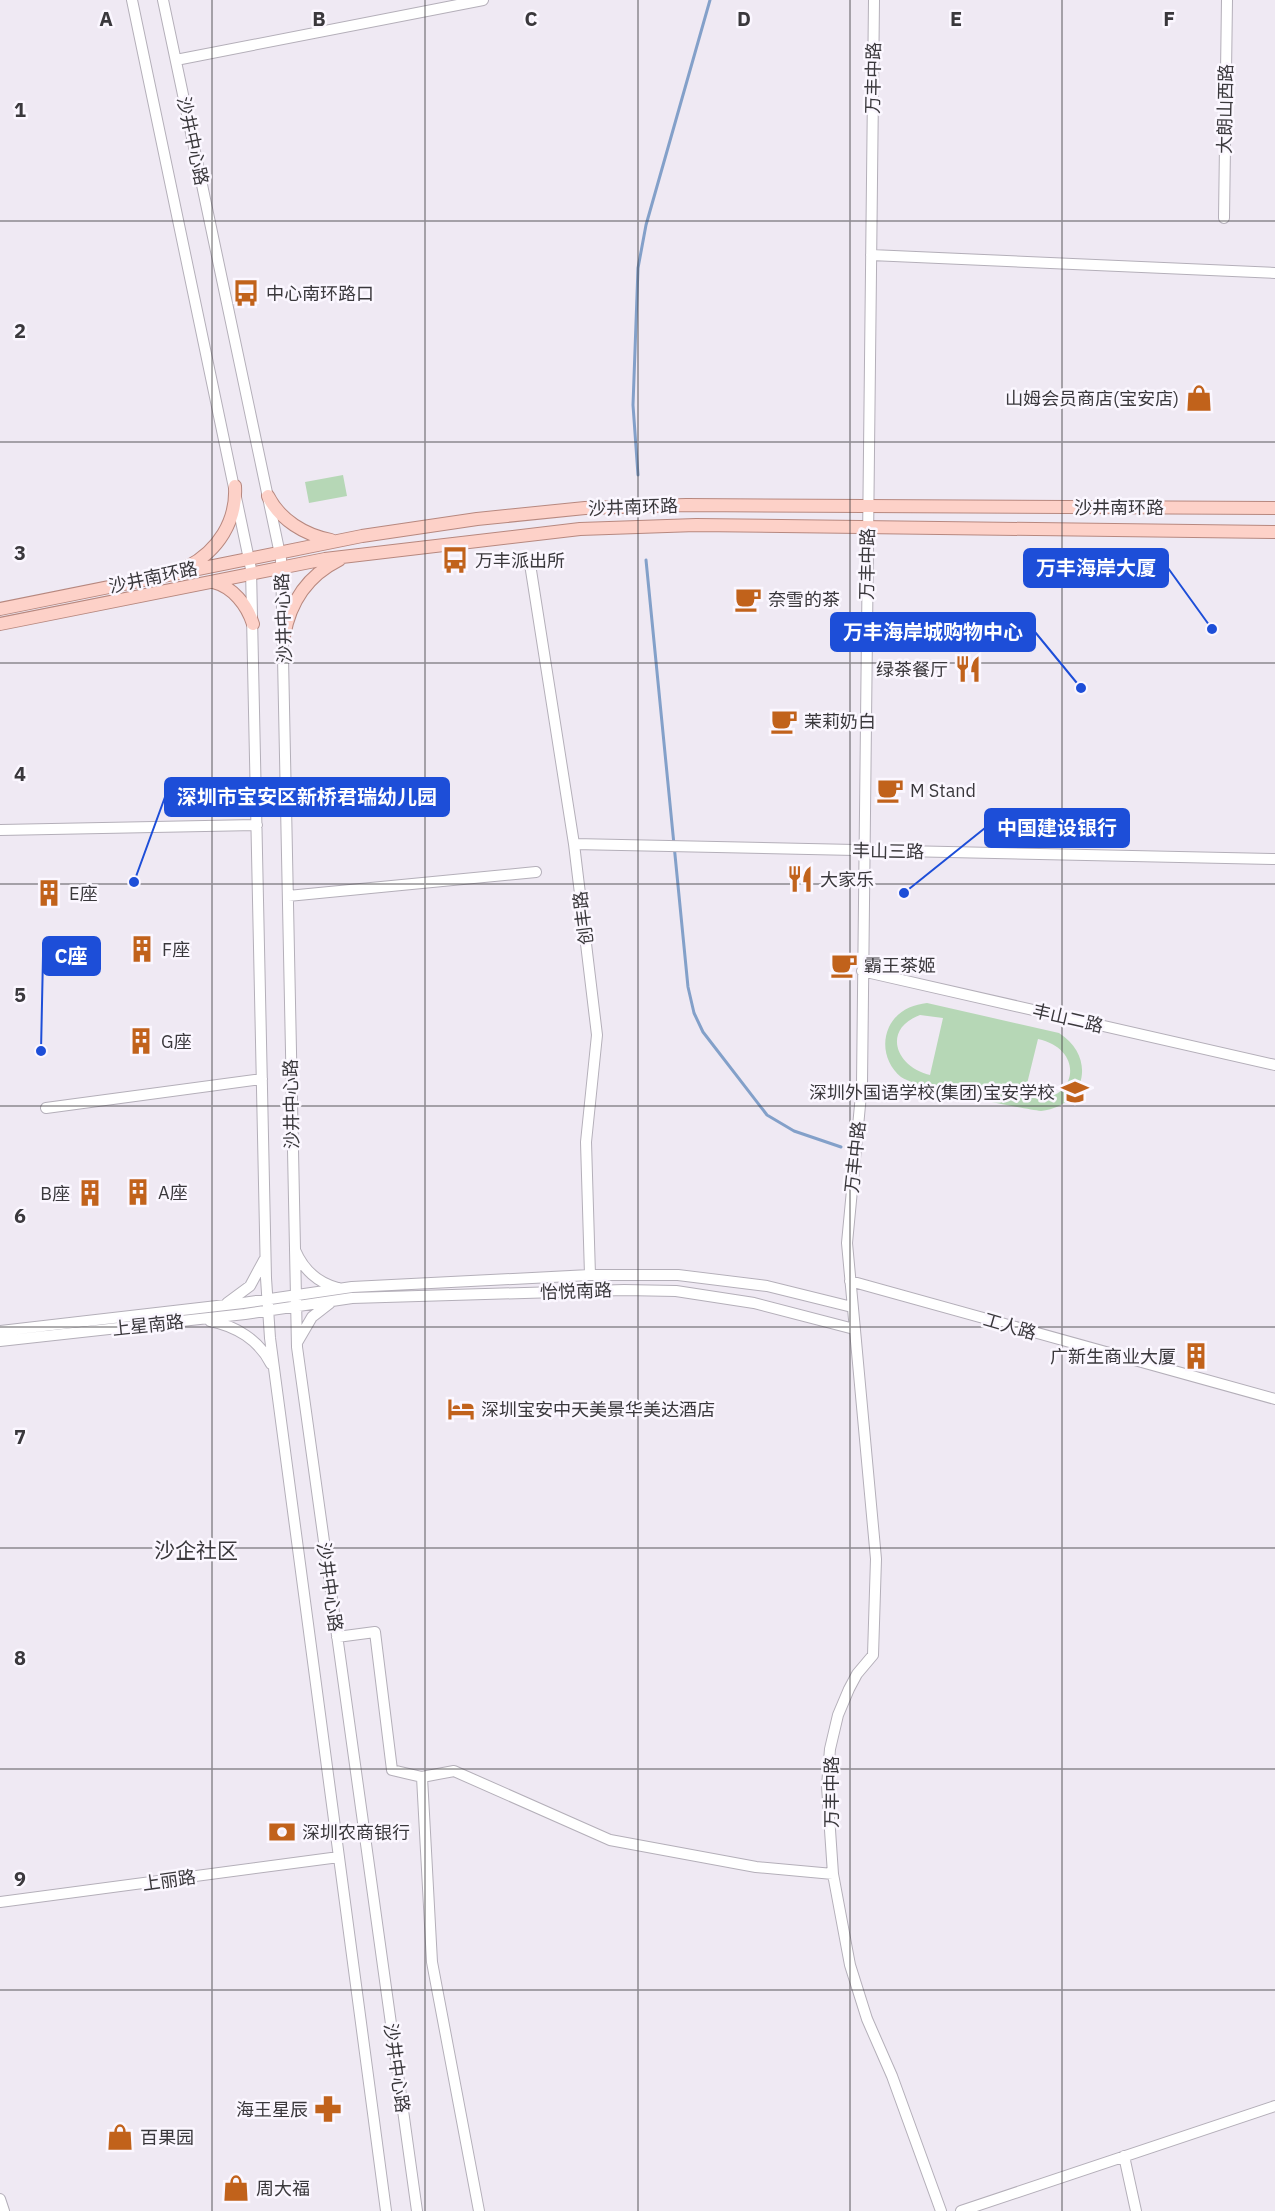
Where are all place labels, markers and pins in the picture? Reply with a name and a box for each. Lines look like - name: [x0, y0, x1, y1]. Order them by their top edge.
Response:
- bus stop icon: 中心南环路口: [231, 278, 261, 308]
- place label: 中心南环路口: [266, 282, 374, 305]
- shop icon: 山姆会员商店(宝安店): [1184, 383, 1214, 413]
- place label: 山姆会员商店(宝安店): [1005, 387, 1179, 410]
- bus stop icon: 万丰派出所: [440, 545, 470, 575]
- place label: 万丰派出所: [475, 549, 565, 572]
- callout: 万丰海岸大厦: [1024, 549, 1168, 587]
- cafe icon: 奈雪的茶: [733, 584, 763, 614]
- place label: 奈雪的茶: [768, 588, 840, 611]
- callout: 万丰海岸城购物中心: [831, 613, 1035, 651]
- restaurant icon: 绿茶餐厅: [953, 654, 983, 684]
- place label: 绿茶餐厅: [876, 658, 948, 681]
- cafe icon: 茉莉奶白: [769, 706, 799, 736]
- place label: 茉莉奶白: [804, 710, 876, 733]
- cafe icon: M Stand: [875, 775, 905, 805]
- callout: 深圳市宝安区新桥君瑞幼儿园: [165, 778, 449, 816]
- place label: M Stand: [910, 779, 976, 802]
- callout: 中国建设银行: [985, 809, 1129, 847]
- restaurant icon: 大家乐: [785, 864, 815, 894]
- place label: 大家乐: [820, 868, 874, 891]
- building icon: E座: [34, 878, 64, 908]
- place label: E座: [69, 882, 98, 905]
- building icon: F座: [127, 934, 157, 964]
- callout: C座: [43, 937, 100, 975]
- place label: F座: [162, 938, 190, 961]
- cafe icon: 霸王茶姬: [829, 950, 859, 980]
- place label: 霸王茶姬: [864, 954, 936, 977]
- building icon: G座: [126, 1026, 156, 1056]
- place label: G座: [161, 1030, 192, 1053]
- school or university icon: 深圳外国语学校(集团)宝安学校: [1060, 1077, 1090, 1107]
- place label: 深圳外国语学校(集团)宝安学校: [809, 1081, 1055, 1104]
- building icon: A座: [123, 1177, 153, 1207]
- building icon: B座: [75, 1178, 105, 1208]
- place label: A座: [158, 1181, 188, 1204]
- place label: B座: [40, 1182, 70, 1205]
- building icon: 广新生商业大厦: [1181, 1341, 1211, 1371]
- place label: 广新生商业大厦: [1050, 1345, 1176, 1368]
- hotel icon: 深圳宝安中天美景华美达酒店: [446, 1394, 476, 1424]
- place label: 深圳宝安中天美景华美达酒店: [481, 1398, 715, 1421]
- bank icon: 深圳农商银行: [267, 1817, 297, 1847]
- place label: 深圳农商银行: [302, 1821, 410, 1844]
- pharmacy icon: 海王星辰: [313, 2094, 343, 2124]
- place label: 海王星辰: [236, 2098, 308, 2121]
- shop icon: 百果园: [105, 2122, 135, 2152]
- place label: 百果园: [140, 2126, 194, 2149]
- shop icon: 周大福: [221, 2173, 251, 2203]
- place label: 周大福: [256, 2177, 310, 2200]

